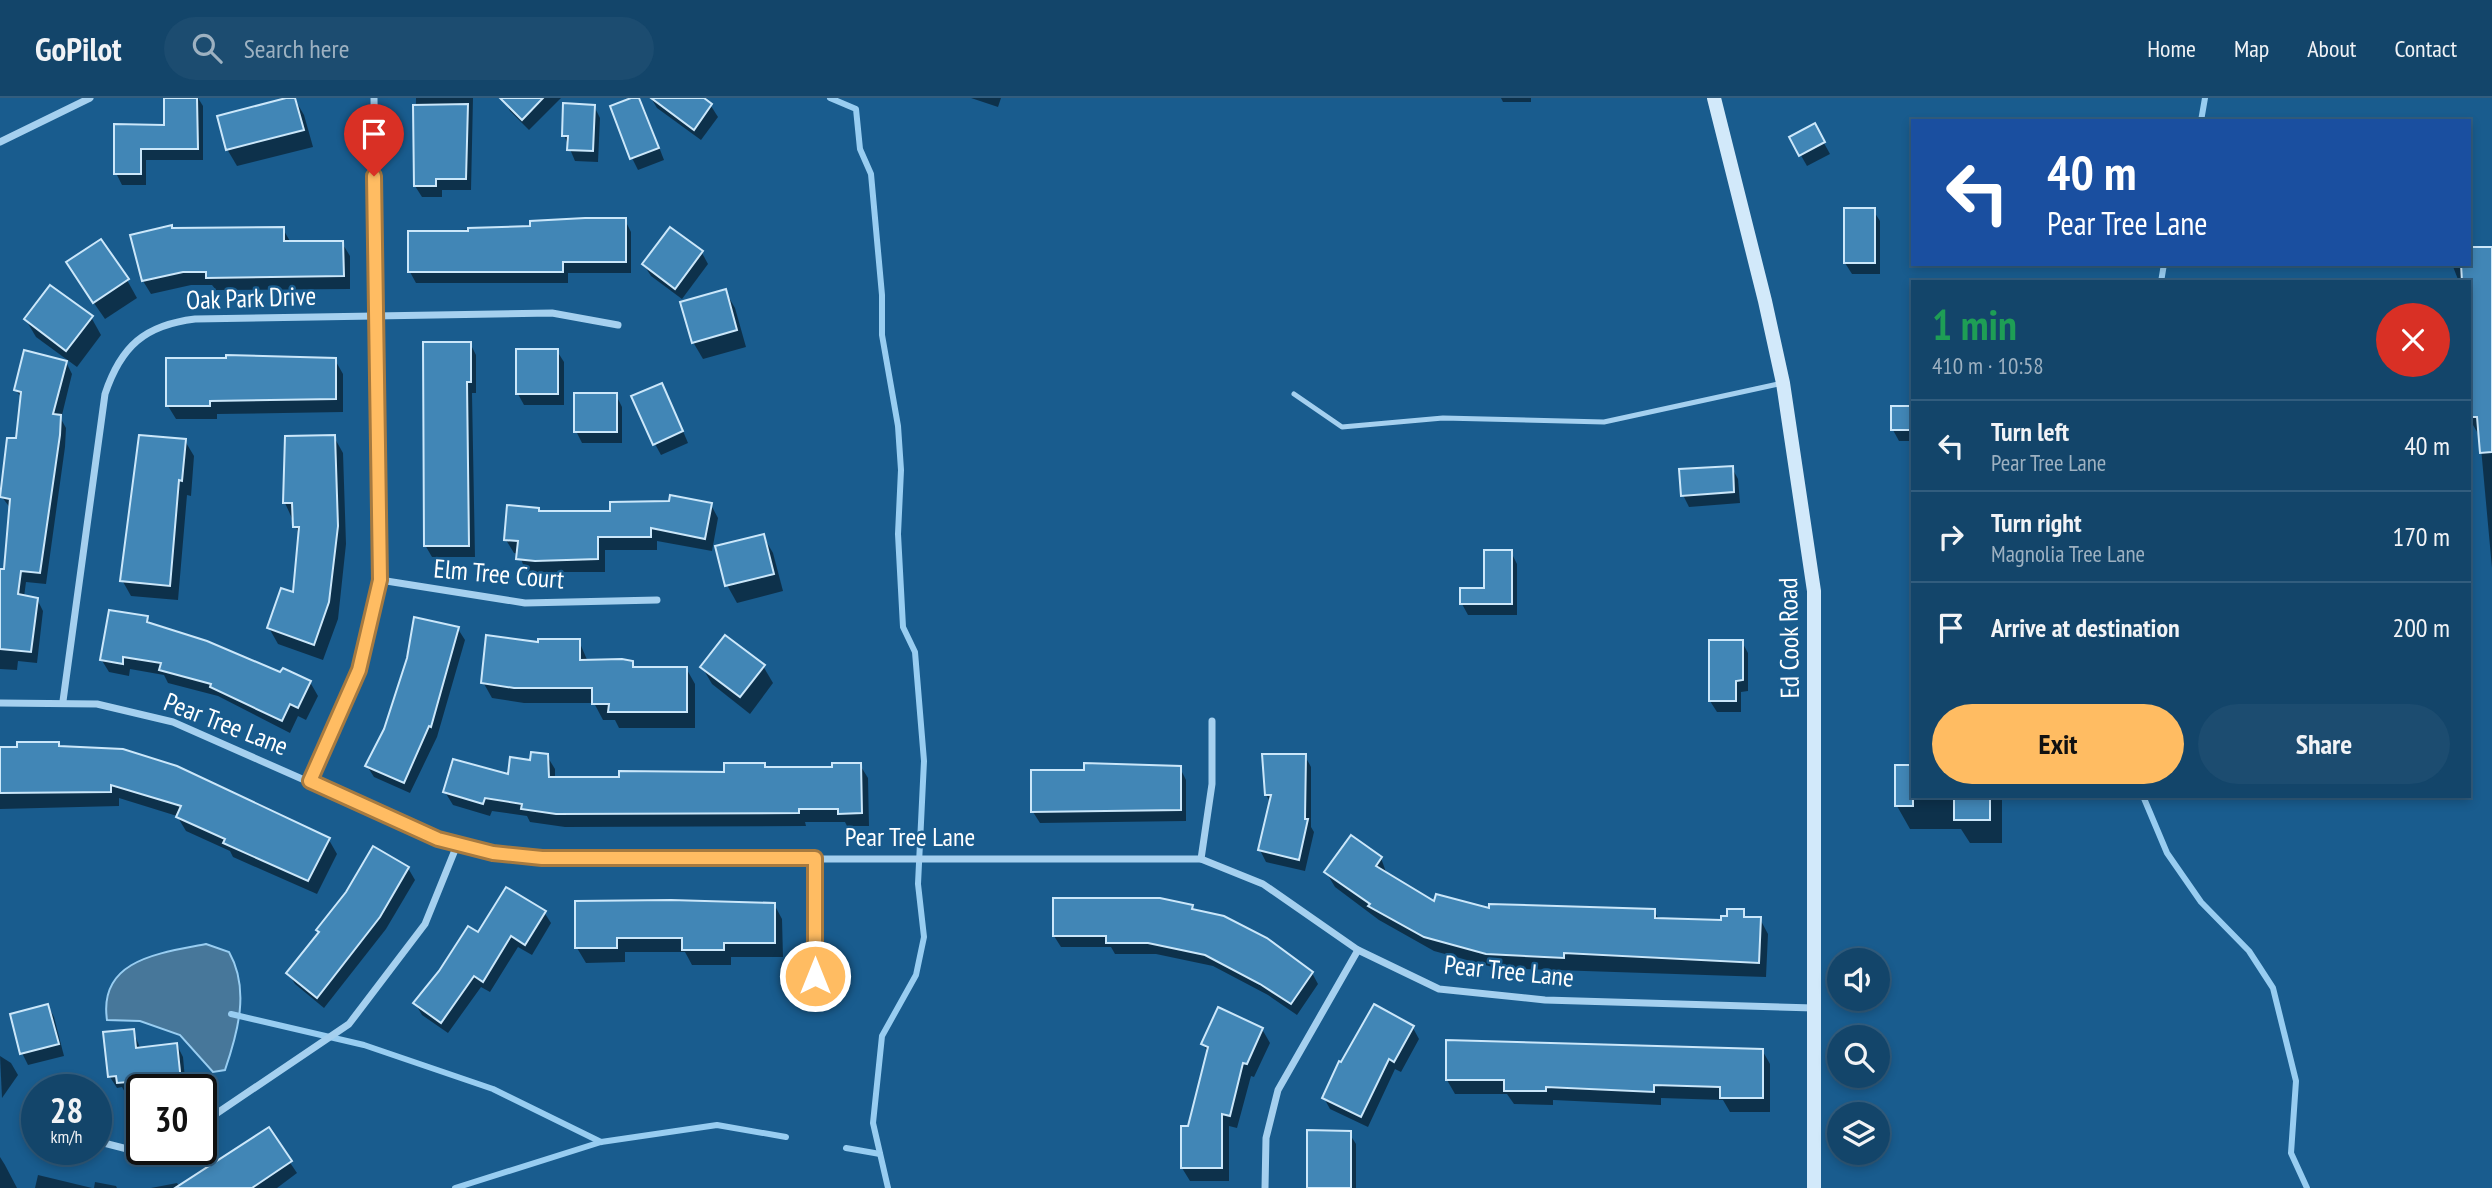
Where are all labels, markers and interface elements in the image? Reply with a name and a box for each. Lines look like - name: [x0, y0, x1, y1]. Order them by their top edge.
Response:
- search box: [164, 17, 654, 80]
- text: GoPilot: [35, 27, 122, 70]
- icon: search: [188, 29, 226, 67]
- text: Search here: [244, 32, 349, 65]
- text: Home: [2147, 33, 2196, 64]
- text: Map: [2234, 33, 2269, 64]
- text: About: [2307, 33, 2356, 64]
- text: Contact: [2394, 33, 2457, 64]
- pin: [344, 104, 404, 176]
- icon: arrive: [355, 115, 393, 153]
- text: 40 m: [2047, 140, 2136, 204]
- icon: left: [1932, 147, 2023, 238]
- text: Pear Tree Lane: [2047, 202, 2207, 244]
- street label: Oak Park Drive: [185, 279, 317, 316]
- text: 1 min: [1932, 297, 2017, 352]
- button: close: [2376, 303, 2450, 377]
- text: 410 m · 10:58: [1932, 351, 2044, 380]
- text: Turn left: [1991, 415, 2069, 448]
- icon: left: [1932, 427, 1970, 465]
- text: 40 m: [2404, 429, 2450, 462]
- text: Pear Tree Lane: [1991, 448, 2106, 477]
- text: Turn right: [1991, 506, 2082, 539]
- icon: right: [1932, 518, 1970, 556]
- text: 170 m: [2392, 520, 2450, 553]
- text: Magnolia Tree Lane: [1991, 539, 2145, 568]
- street label: Elm Tree Court: [432, 551, 566, 596]
- street label: Ed Cook Road: [1771, 577, 1806, 699]
- icon: arrive: [1932, 609, 1970, 647]
- text: Arrive at destination: [1991, 611, 2180, 644]
- text: 200 m: [2392, 611, 2450, 644]
- street label: Pear Tree Lane: [159, 685, 293, 762]
- button: Exit: [1932, 704, 2184, 784]
- button: Share: [2198, 704, 2450, 784]
- street label: Pear Tree Lane: [845, 820, 975, 853]
- position arrow: [778, 939, 852, 1013]
- street label: Pear Tree Lane: [1442, 947, 1576, 994]
- map controls: [1827, 948, 1890, 1165]
- button: sound: [1827, 948, 1890, 1011]
- button: search: [1827, 1025, 1890, 1088]
- speed limit sign: 30: [126, 1074, 217, 1165]
- text: 28: [50, 1087, 83, 1133]
- button: layers: [1827, 1102, 1890, 1165]
- text: km/h: [51, 1125, 82, 1148]

